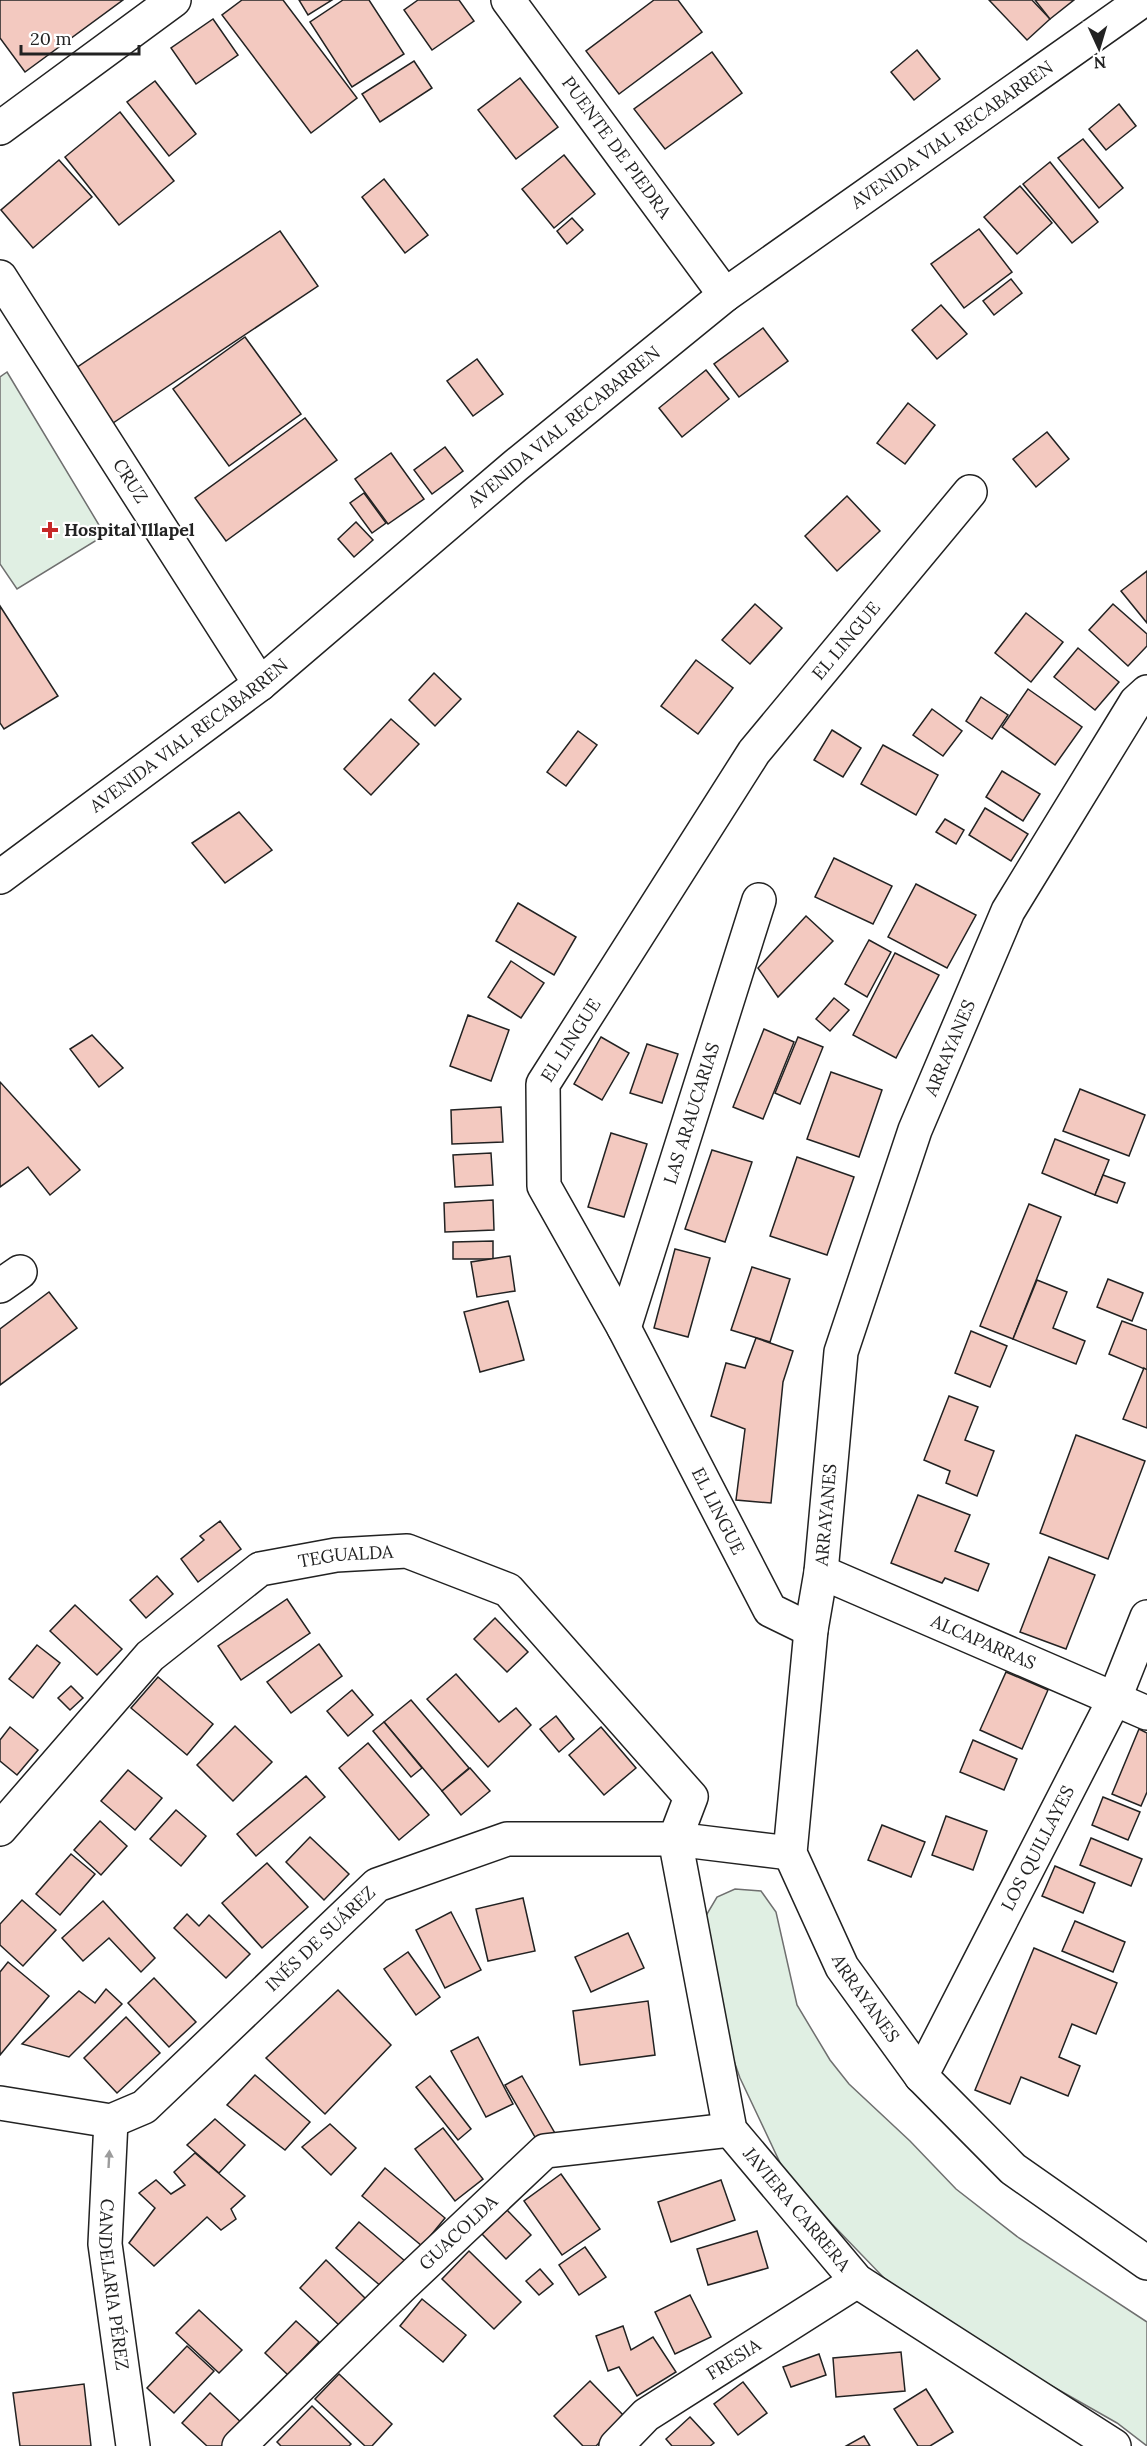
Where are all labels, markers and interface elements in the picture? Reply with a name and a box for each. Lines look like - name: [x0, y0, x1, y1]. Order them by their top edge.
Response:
- scale bar: [21, 18, 140, 56]
- north arrow: [1069, 18, 1129, 78]
- text: 20 m: [30, 27, 72, 50]
- text: N: [1093, 53, 1107, 73]
- street label: AVENIDA VIAL RECABARREN: [845, 55, 1057, 214]
- street label: PUENTE DE PIEDRA: [557, 72, 677, 223]
- street label: AVENIDA VIAL RECABARREN: [462, 341, 665, 513]
- street label: CRUZ: [108, 454, 153, 507]
- place label: Hospital Illapel: [64, 518, 195, 541]
- marker: Hospital Illapel: [41, 521, 59, 539]
- street label: EL LINGUE: [807, 597, 885, 684]
- street label: AVENIDA VIAL RECABARREN: [84, 653, 293, 818]
- street label: EL LINGUE: [535, 994, 606, 1086]
- street label: ARRAYANES: [919, 996, 980, 1100]
- street label: LAS ARAUCARIAS: [658, 1040, 724, 1187]
- street label: EL LINGUE: [687, 1463, 750, 1558]
- street label: ARRAYANES: [809, 1463, 841, 1568]
- street label: TEGUALDA: [296, 1540, 395, 1573]
- street label: ALCAPARRAS: [927, 1609, 1039, 1675]
- street label: LOS QUILLAYES: [996, 1781, 1079, 1915]
- street label: INÉS DE SUÁREZ: [260, 1881, 380, 1996]
- street label: ARRAYANES: [826, 1950, 905, 2047]
- street label: JAVIERA CARRERA: [738, 2142, 856, 2276]
- one-way arrow: [105, 2149, 114, 2168]
- street label: GUACOLDA: [414, 2189, 503, 2275]
- street label: CANDELARIA PÉREZ: [94, 2198, 134, 2372]
- street label: FRESIA: [702, 2333, 765, 2385]

